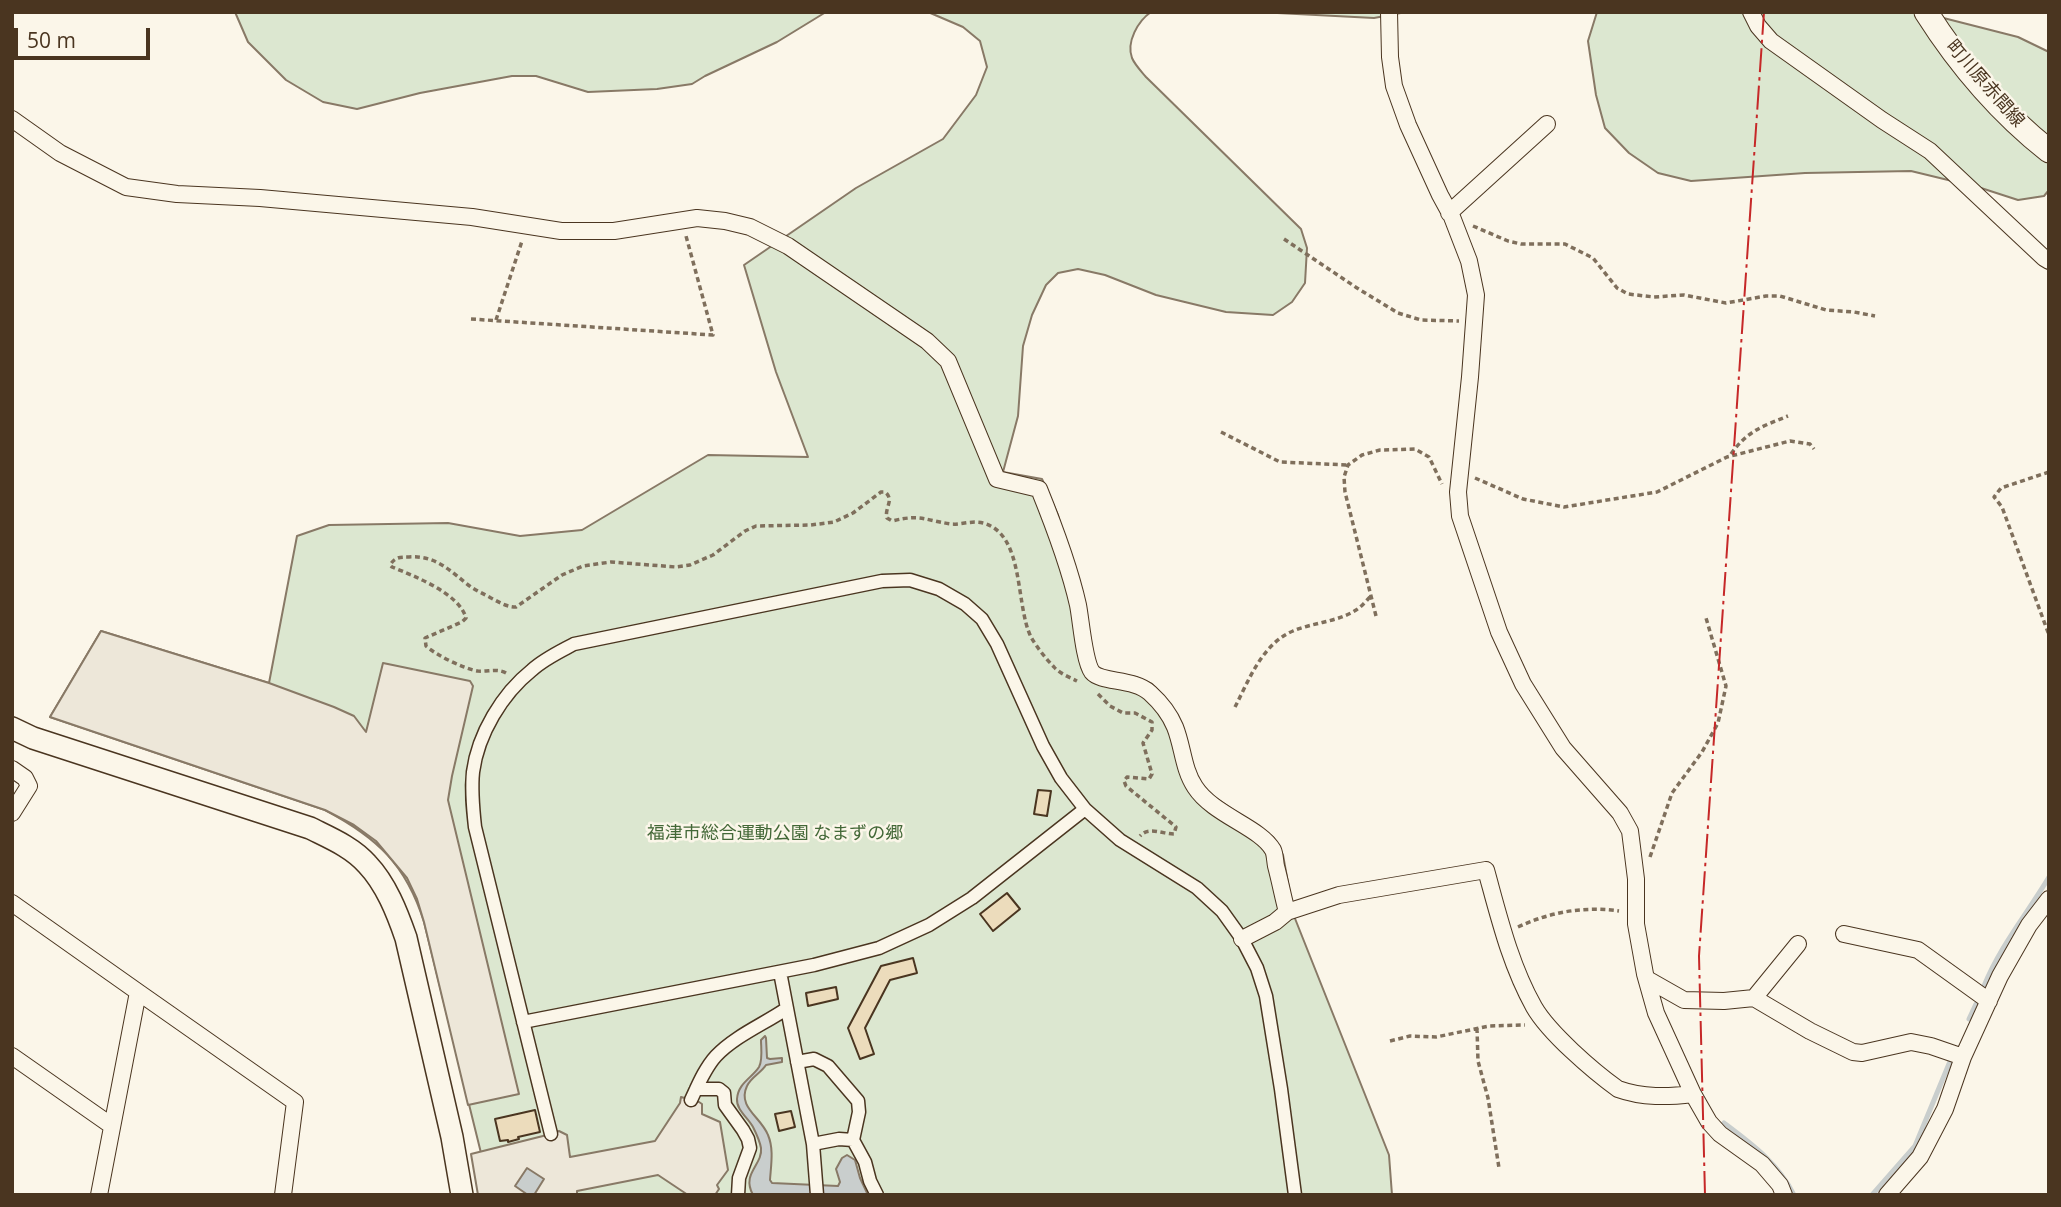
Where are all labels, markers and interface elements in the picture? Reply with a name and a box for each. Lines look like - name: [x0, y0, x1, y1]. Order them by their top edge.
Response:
- scale bar: [18, 14, 154, 58]
- text: 50 m: [27, 26, 76, 54]
- street label: 町川原赤間線: [1941, 36, 2029, 132]
- park label: 福津市総合運動公園 なまずの郷: [647, 823, 903, 845]

